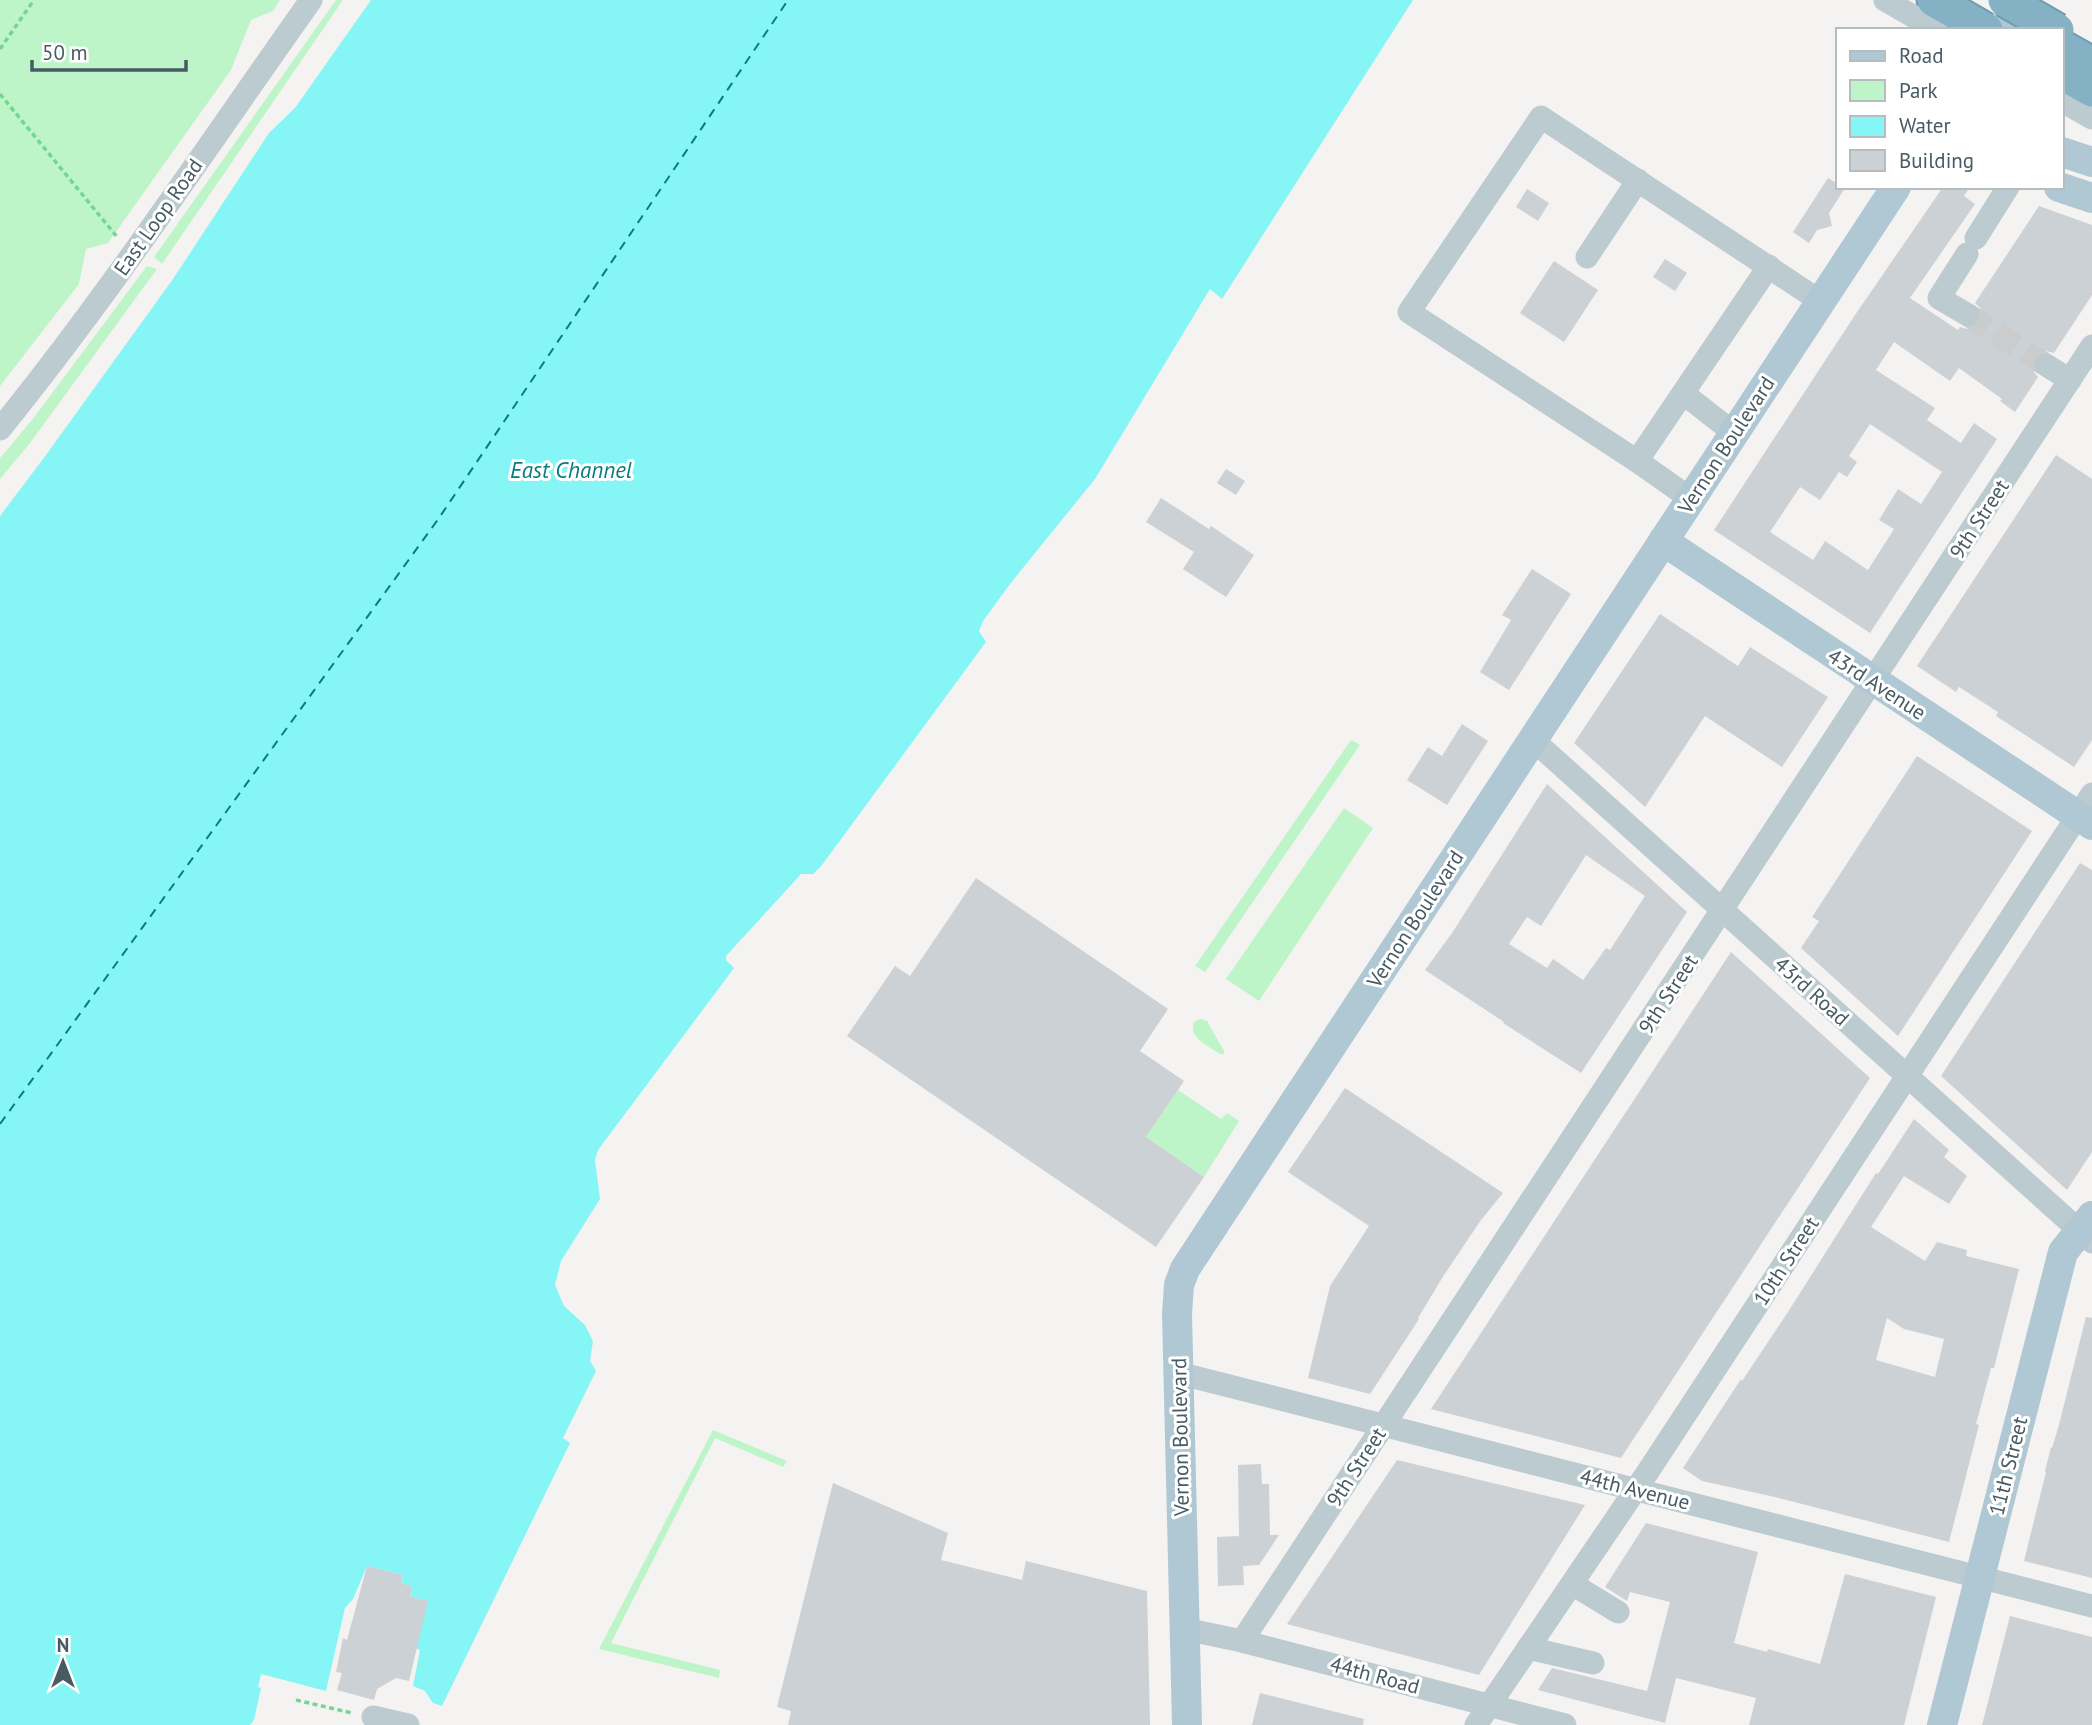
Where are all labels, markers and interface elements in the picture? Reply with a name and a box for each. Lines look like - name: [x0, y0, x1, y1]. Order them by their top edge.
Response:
- scale bar: [32, 28, 186, 72]
- legend: [1836, 28, 2064, 189]
- text: 50 m: [42, 39, 88, 66]
- text: Road: [1899, 42, 1943, 69]
- text: Park: [1899, 77, 1938, 104]
- text: Water: [1899, 112, 1951, 139]
- text: Building: [1899, 147, 1974, 174]
- street label: East Loop Road: [108, 153, 208, 281]
- street label: Vernon Boulevard: [1671, 371, 1780, 520]
- water label: East Channel: [510, 455, 632, 484]
- street label: 9th Street: [1943, 474, 2015, 564]
- street label: 43rd Avenue: [1823, 642, 1931, 726]
- street label: Vernon Boulevard: [1360, 845, 1469, 994]
- street label: 9th Street: [1632, 949, 1704, 1039]
- street label: 43rd Road: [1769, 950, 1855, 1032]
- street label: 10th Street: [1747, 1211, 1825, 1311]
- street label: Vernon Boulevard: [1165, 1358, 1195, 1517]
- street label: 11th Street: [1983, 1414, 2033, 1518]
- street label: 9th Street: [1320, 1422, 1392, 1512]
- street label: 44th Avenue: [1577, 1462, 1693, 1516]
- north arrow: [28, 1627, 98, 1697]
- text: N: [57, 1633, 69, 1657]
- street label: 44th Road: [1327, 1650, 1423, 1700]

